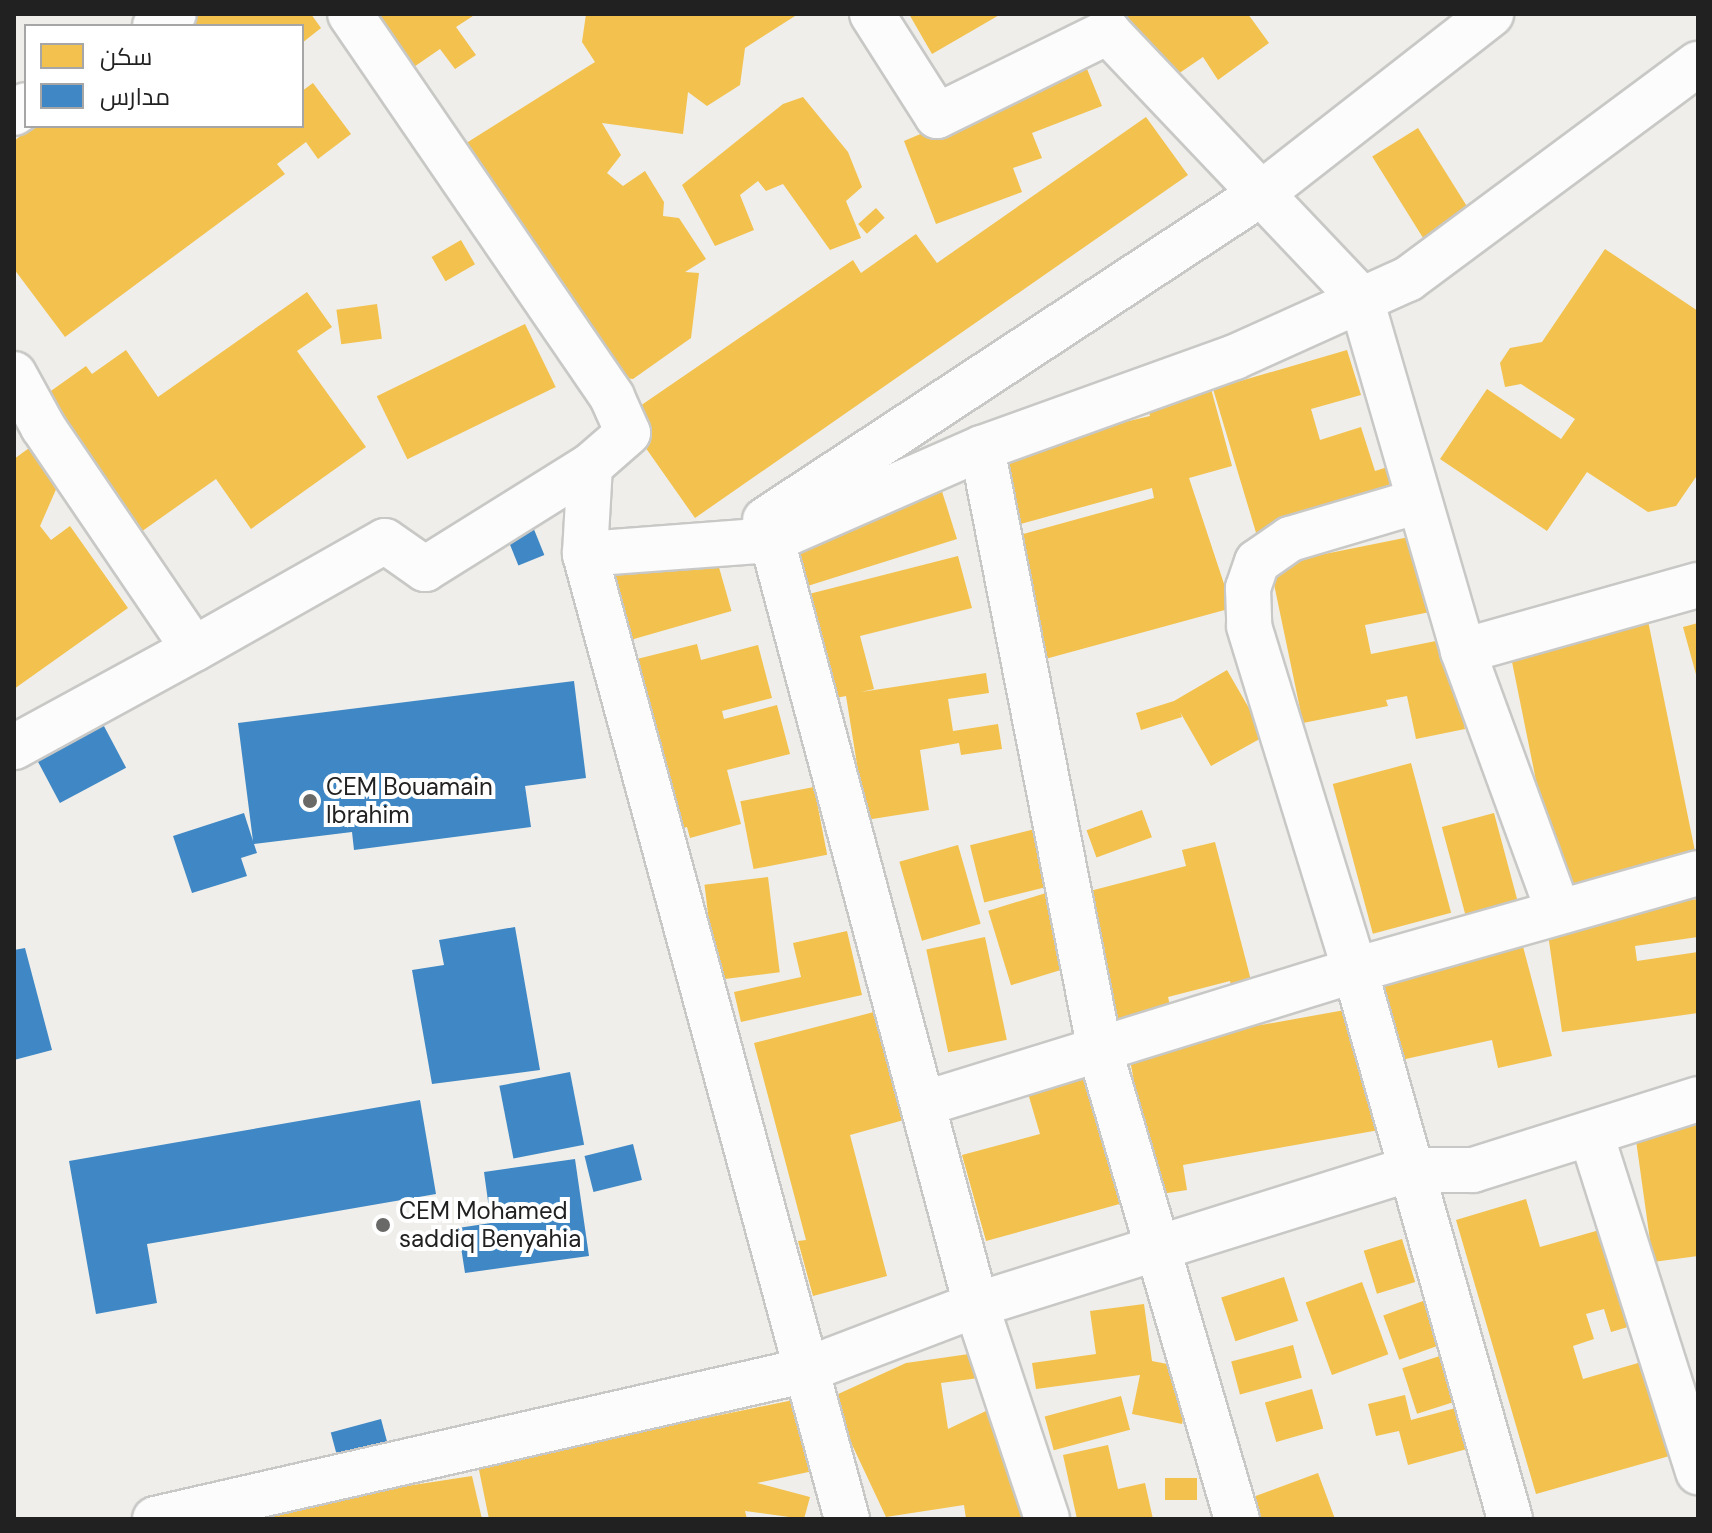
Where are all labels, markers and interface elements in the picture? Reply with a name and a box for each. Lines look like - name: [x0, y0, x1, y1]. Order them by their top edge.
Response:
- legend: [24, 24, 304, 128]
- text: سكن: [100, 41, 152, 72]
- text: مدارس: [100, 81, 170, 112]
- place label: CEM Bouamain Ibrahim: [326, 773, 493, 829]
- marker: CEM Bouamain Ibrahim: [301, 792, 319, 810]
- place label: CEM Mohamed saddiq Benyahia: [399, 1197, 581, 1253]
- marker: CEM Mohamed saddiq Benyahia: [374, 1216, 392, 1234]

